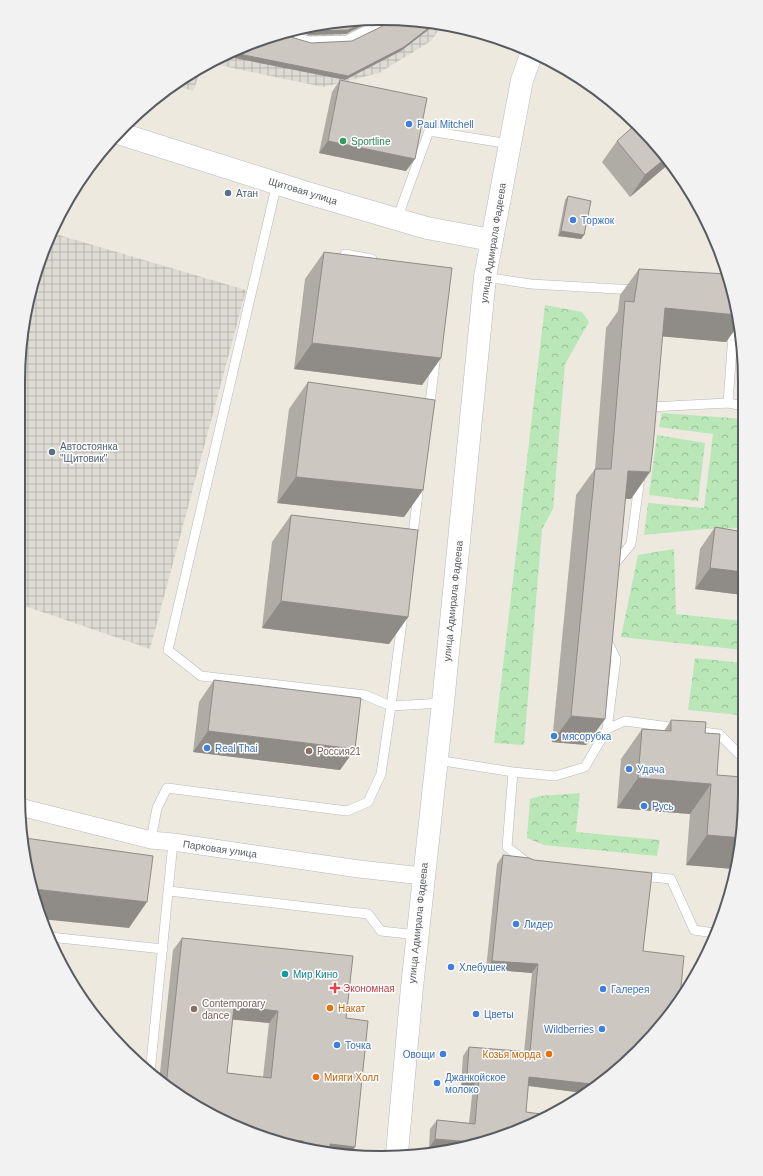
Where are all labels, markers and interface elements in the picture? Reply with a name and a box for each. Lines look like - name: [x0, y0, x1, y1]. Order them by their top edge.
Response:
- marker: Paul Mitchell: [404, 119, 414, 129]
- place label: Paul Mitchell: [417, 119, 474, 130]
- marker: Sportline: [338, 136, 348, 146]
- place label: Sportline: [351, 136, 391, 147]
- street label: Щитовая улица: [267, 175, 339, 207]
- street label: улица Адмирала Фадеева: [478, 182, 508, 304]
- marker: Атан: [223, 188, 233, 198]
- place label: Атан: [236, 188, 258, 199]
- marker: Торжок: [568, 215, 578, 225]
- place label: Торжок: [581, 215, 615, 226]
- place label: Автостоянка "Щитовик": [60, 441, 118, 464]
- marker: Автостоянка "Щитовик": [47, 447, 57, 457]
- street label: улица Адмирала Фадеева: [441, 540, 465, 662]
- marker: мясорубка: [549, 731, 559, 741]
- place label: мясорубка: [562, 731, 612, 742]
- marker: Real Thai: [202, 743, 212, 753]
- place label: Real Thai: [215, 743, 258, 754]
- marker: Россия21: [304, 746, 314, 756]
- place label: Россия21: [317, 746, 361, 757]
- marker: Удача: [624, 764, 634, 774]
- place label: Удача: [637, 764, 665, 775]
- marker: Русь: [639, 801, 649, 811]
- place label: Русь: [652, 801, 674, 812]
- street label: Парковая улица: [182, 838, 258, 860]
- street label: улица Адмирала Фадеева: [406, 862, 430, 984]
- marker: Лидер: [511, 919, 521, 929]
- place label: Лидер: [524, 919, 554, 930]
- marker: Хлебушек: [446, 962, 456, 972]
- place label: Хлебушек: [459, 962, 506, 973]
- marker: Мир Кино: [280, 969, 290, 979]
- place label: Мир Кино: [293, 969, 338, 980]
- marker: Экономная: [330, 983, 340, 993]
- place label: Экономная: [343, 983, 395, 994]
- marker: Галерея: [598, 984, 608, 994]
- place label: Галерея: [611, 984, 649, 995]
- place label: Contemporary dance: [202, 998, 265, 1021]
- marker: Накат: [325, 1003, 335, 1013]
- place label: Накат: [338, 1003, 366, 1014]
- marker: Contemporary dance: [189, 1004, 199, 1014]
- marker: Цветы: [471, 1009, 481, 1019]
- place label: Цветы: [484, 1009, 514, 1020]
- place label: Wildberries: [544, 1024, 594, 1035]
- marker: Wildberries: [597, 1024, 607, 1034]
- marker: Точка: [332, 1040, 342, 1050]
- place label: Точка: [345, 1040, 371, 1051]
- place label: Овощи: [403, 1049, 435, 1060]
- marker: Овощи: [438, 1049, 448, 1059]
- place label: Козья морда: [483, 1049, 541, 1060]
- marker: Козья морда: [544, 1049, 554, 1059]
- marker: Мияги Холл: [311, 1072, 321, 1082]
- place label: Мияги Холл: [324, 1072, 379, 1083]
- place label: Джанкойское молоко: [445, 1072, 506, 1095]
- marker: Джанкойское молоко: [432, 1078, 442, 1088]

